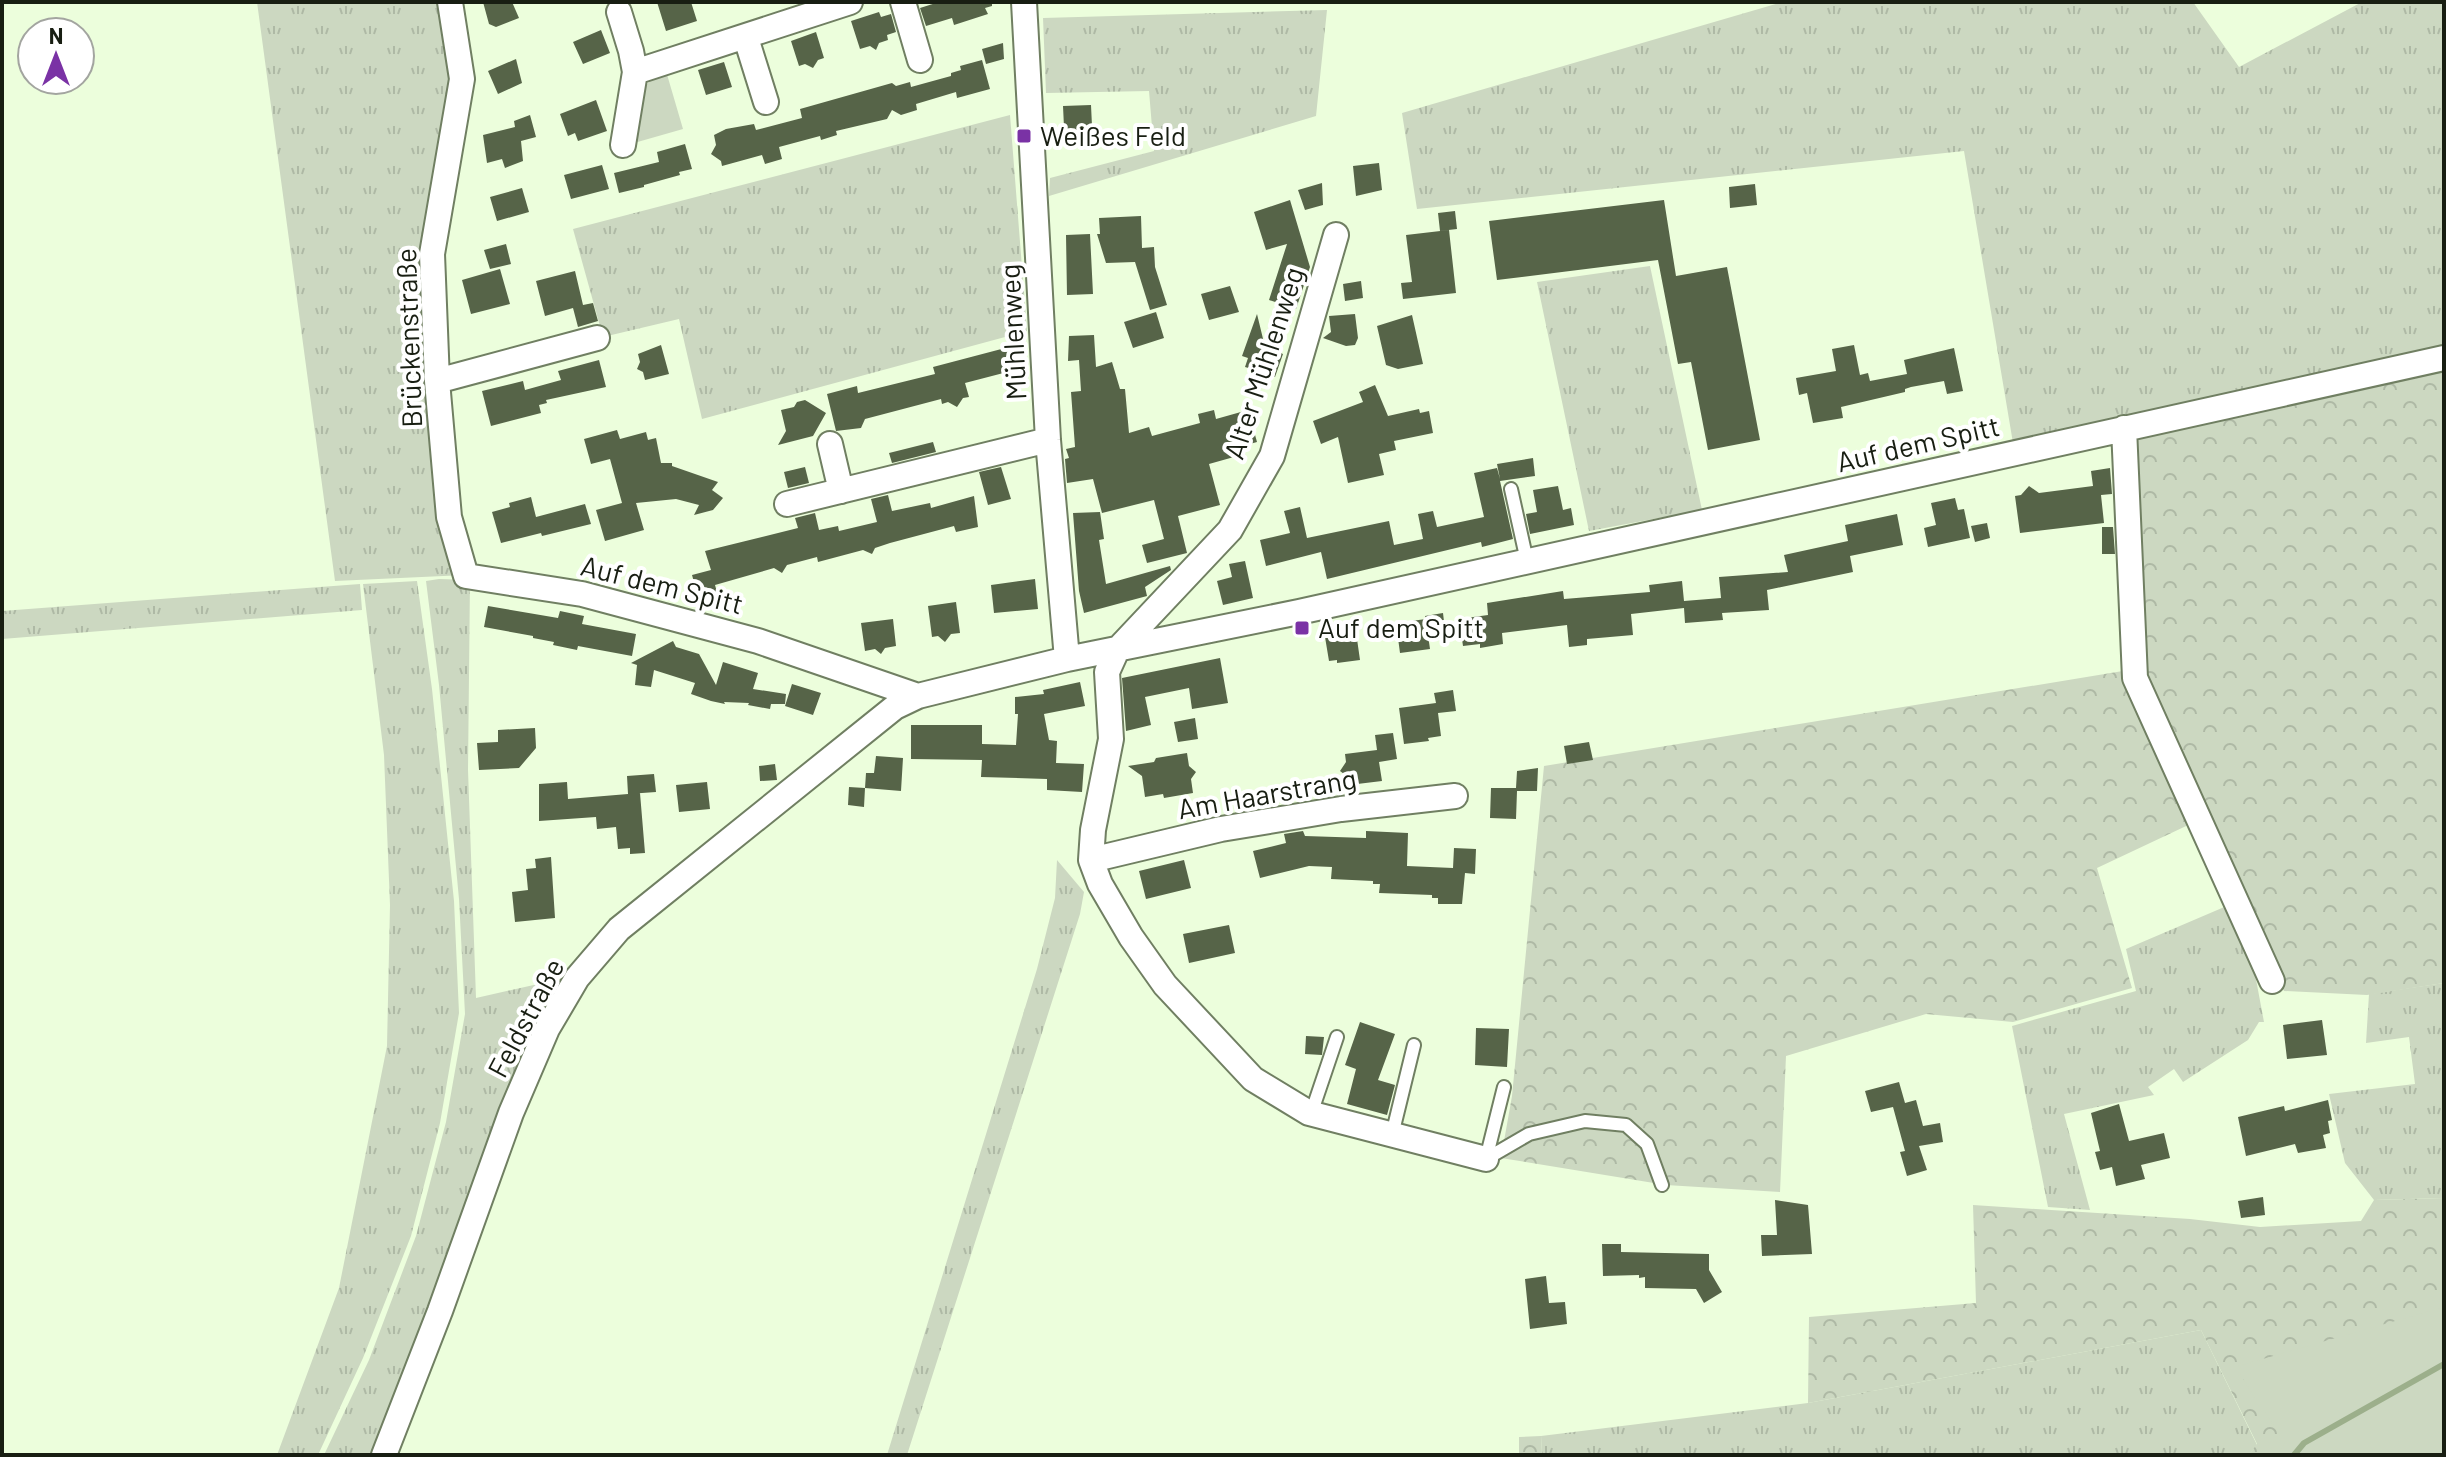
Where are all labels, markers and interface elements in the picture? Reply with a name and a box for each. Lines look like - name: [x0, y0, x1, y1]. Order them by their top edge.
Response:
- north arrow: [16, 16, 96, 96]
- text: N: [49, 22, 63, 48]
- place label: Weißes Feld: [1040, 118, 1186, 152]
- marker: Weißes Feld: [1015, 127, 1033, 145]
- street label: Brückenstraße: [388, 248, 428, 428]
- street label: Alter Mühlenweg: [1216, 262, 1310, 463]
- street label: Mühlenweg: [991, 263, 1033, 401]
- street label: Auf dem Spitt: [1833, 408, 2002, 478]
- street label: Auf dem Spitt: [578, 547, 747, 621]
- place label: Auf dem Spitt: [1318, 610, 1484, 644]
- marker: Auf dem Spitt: [1293, 619, 1311, 637]
- street label: Am Haarstrang: [1175, 761, 1359, 825]
- street label: Feldstraße: [480, 952, 571, 1083]

